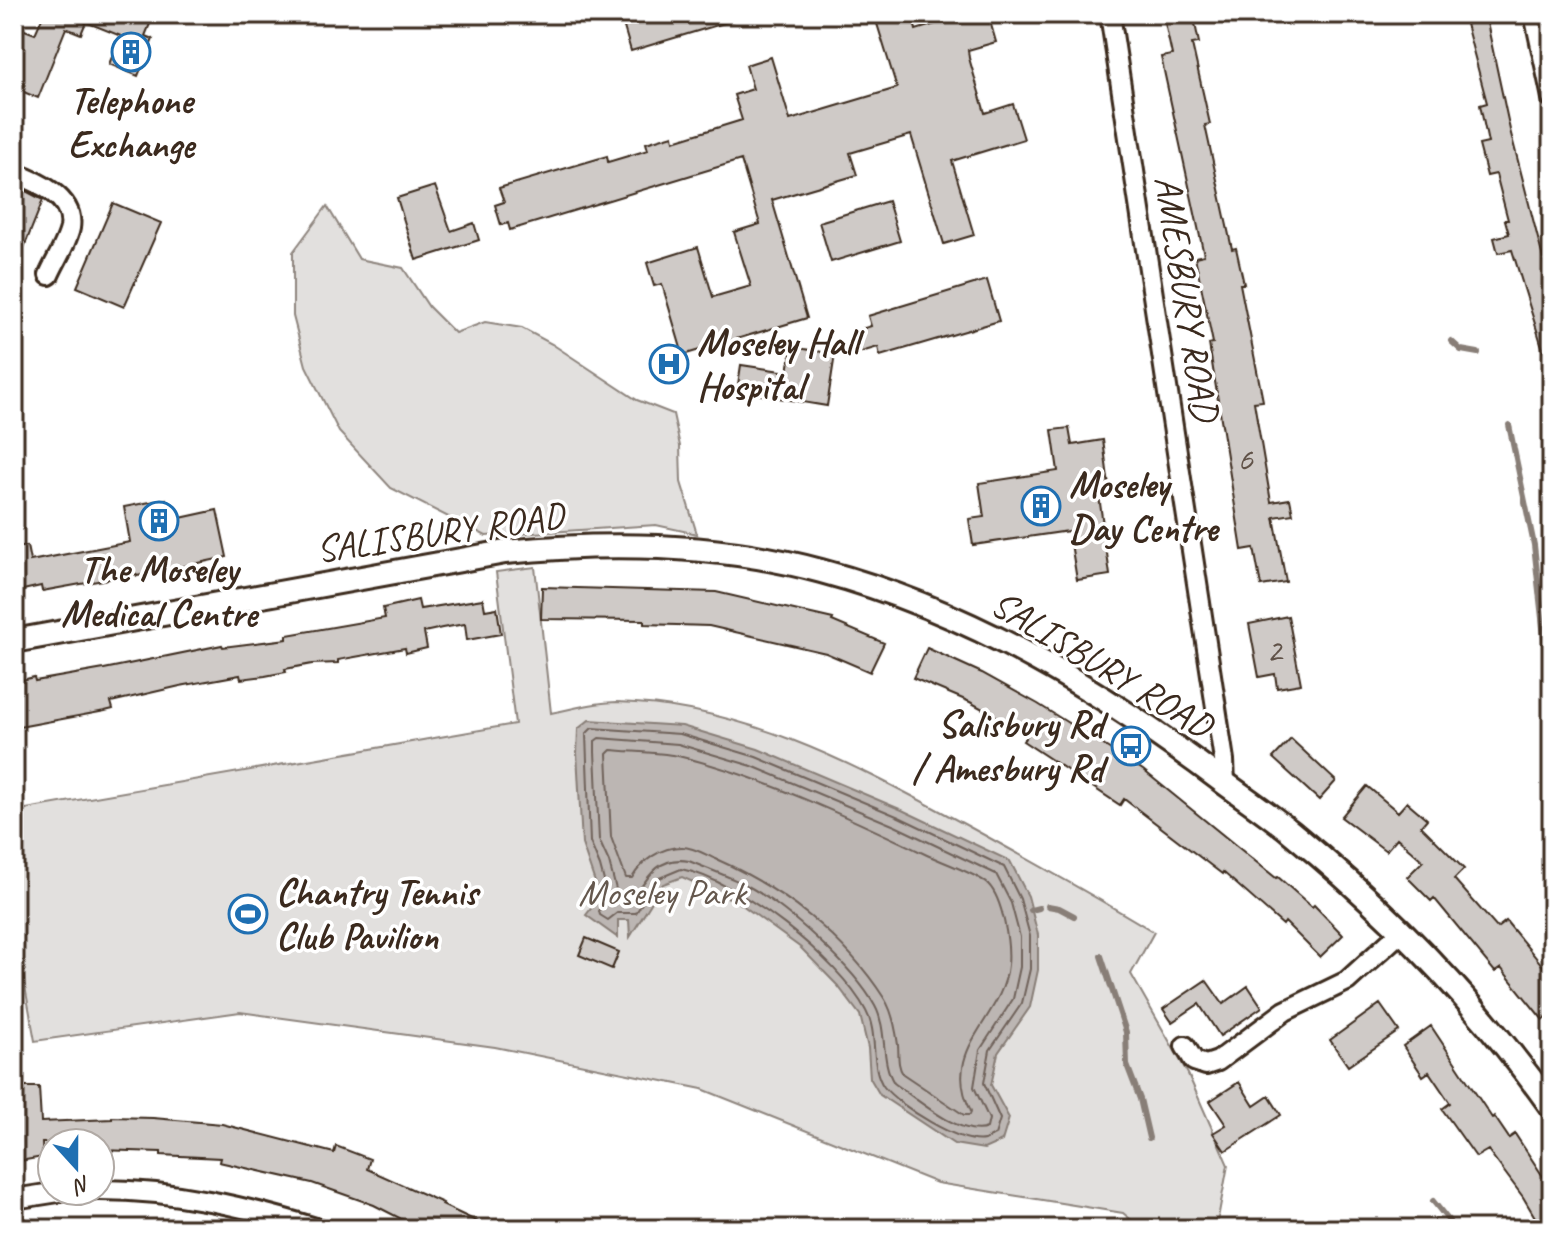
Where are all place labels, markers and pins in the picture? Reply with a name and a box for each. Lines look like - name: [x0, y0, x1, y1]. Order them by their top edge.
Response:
- building icon: Telephone Exchange: [110, 31, 152, 73]
- place label: Telephone Exchange: [68, 77, 197, 168]
- place label: Moseley Hall Hospital: [697, 319, 866, 410]
- hospital icon: Moseley Hall Hospital: [648, 343, 690, 385]
- place label: Moseley Day Centre: [1069, 461, 1221, 552]
- building icon: Moseley Day Centre: [1020, 485, 1062, 527]
- building icon: The Moseley Medical Centre: [138, 500, 180, 542]
- place label: The Moseley Medical Centre: [61, 546, 260, 637]
- place label: Salisbury Rd / Amesbury Rd: [912, 701, 1110, 792]
- bus stop icon: Salisbury Rd / Amesbury Rd: [1110, 725, 1152, 767]
- place label: Chantry Tennis Club Pavilion: [276, 869, 481, 960]
- sports icon: Chantry Tennis Club Pavilion: [227, 893, 269, 935]

